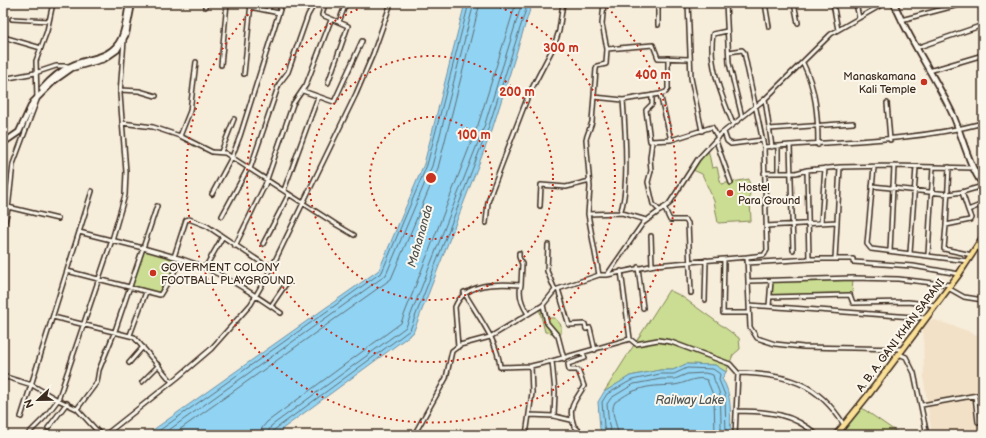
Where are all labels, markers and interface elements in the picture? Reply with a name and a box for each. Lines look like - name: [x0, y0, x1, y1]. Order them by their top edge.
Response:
- text: 300 m: [543, 41, 579, 56]
- text: 400 m: [635, 68, 671, 83]
- place label: Manaskamana Kali Temple: [843, 70, 916, 96]
- marker: Manaskamana Kali Temple: [919, 77, 929, 87]
- text: 200 m: [499, 85, 535, 100]
- text: 100 m: [457, 128, 491, 143]
- centre of rings: [424, 171, 438, 185]
- place label: Hostel Para Ground: [738, 181, 800, 207]
- marker: Hostel Para Ground: [725, 188, 735, 198]
- water label: Mahananda: [404, 203, 437, 269]
- place label: GOVERMENT COLONY FOOTBALL PLAYGROUND.: [161, 261, 295, 287]
- marker: GOVERMENT COLONY FOOTBALL PLAYGROUND.: [148, 268, 158, 278]
- street label: A. B. A. GANI KHAN SARANI: [854, 276, 947, 394]
- north arrow: [18, 380, 58, 420]
- water label: Railway Lake: [656, 393, 724, 408]
- text: N: [22, 397, 37, 410]

